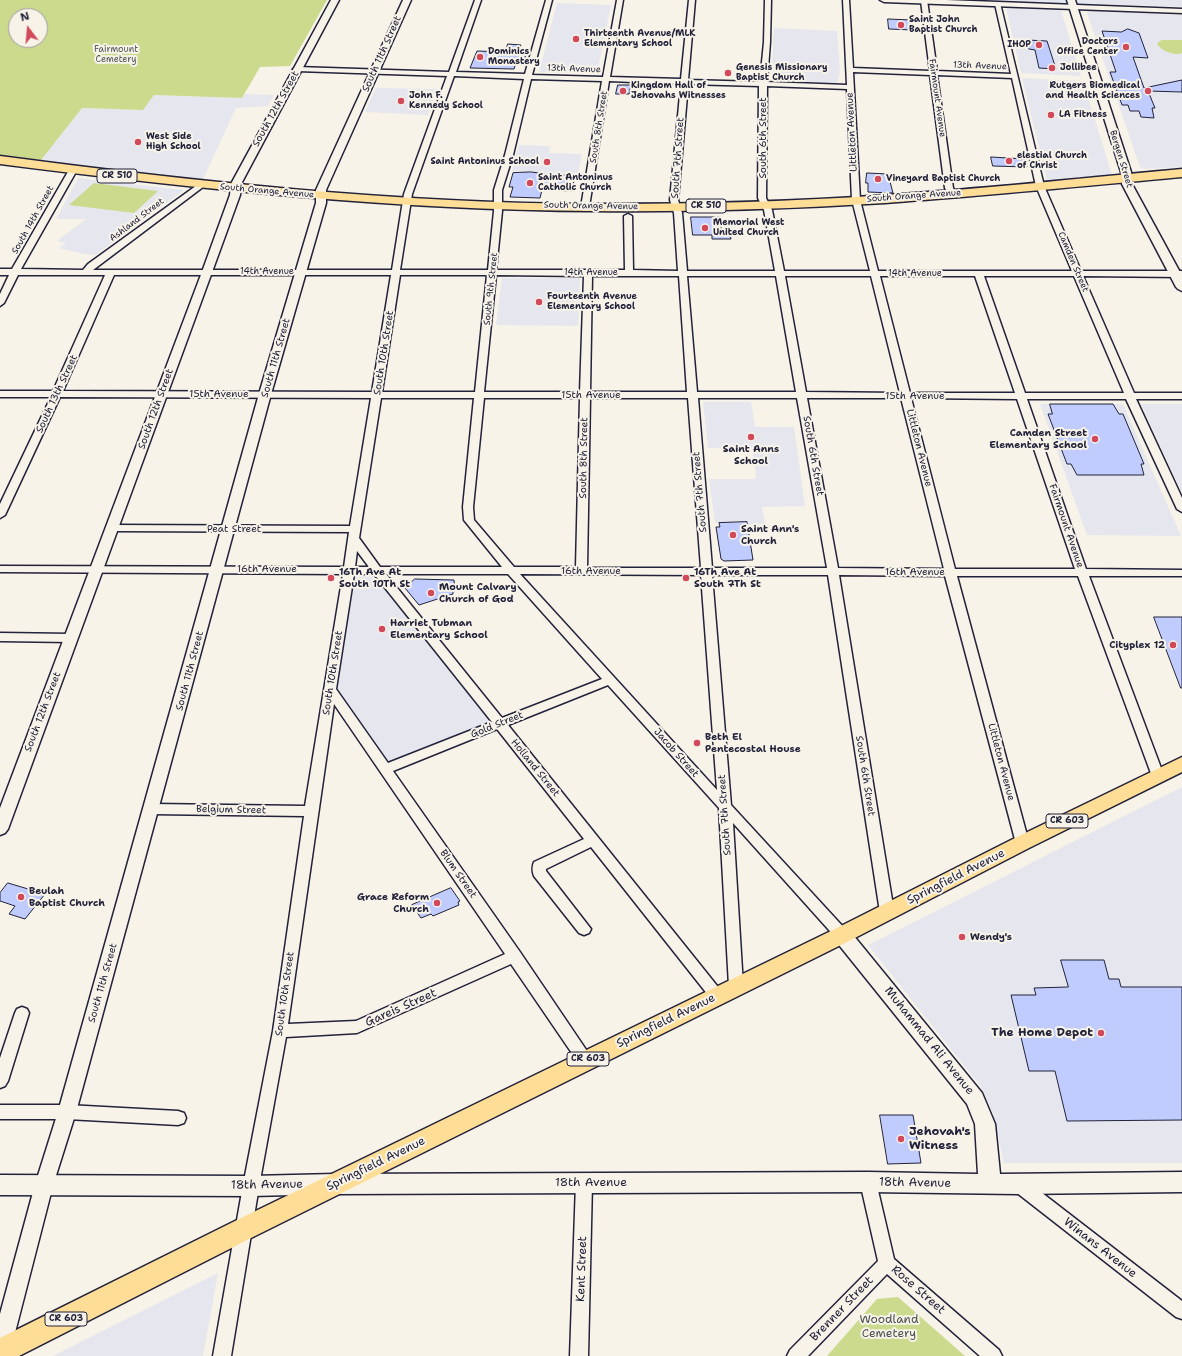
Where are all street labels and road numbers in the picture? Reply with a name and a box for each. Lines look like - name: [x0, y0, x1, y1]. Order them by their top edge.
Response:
- street label: South 11th Street: [360, 14, 404, 94]
- street label: Fairmount Avenue: [926, 58, 948, 138]
- street label: 13th Avenue: [953, 60, 1007, 72]
- street label: 13th Avenue: [547, 63, 601, 75]
- street label: South 12th Street: [250, 69, 302, 149]
- street label: South 8th Street: [588, 90, 610, 164]
- street label: Littleton Avenue: [844, 92, 860, 172]
- street label: South 6th Street: [757, 97, 769, 179]
- street label: South 7th Street: [669, 117, 687, 199]
- street label: Bergen Street: [1107, 129, 1135, 189]
- road number: CR 510: [97, 169, 137, 183]
- street label: South Orange Avenue: [219, 182, 315, 200]
- street label: South 14th Street: [10, 184, 56, 256]
- street label: South Orange Avenue: [867, 187, 961, 205]
- street label: Ashland Street: [108, 196, 166, 244]
- road number: CR 510: [686, 199, 726, 213]
- street label: South Orange Avenue: [544, 200, 638, 212]
- street label: Camden Street: [1055, 230, 1091, 294]
- street label: South 9th Street: [482, 252, 500, 326]
- street label: 14th Avenue: [240, 267, 294, 277]
- street label: 14th Avenue: [564, 268, 618, 278]
- street label: 14th Avenue: [888, 269, 942, 279]
- street label: South 10th Street: [371, 310, 397, 396]
- street label: South 11th Street: [259, 317, 293, 399]
- street label: South 13th Street: [34, 353, 80, 435]
- street label: South 12th Street: [136, 367, 176, 451]
- street label: 15th Avenue: [189, 388, 249, 400]
- street label: 15th Avenue: [561, 389, 621, 401]
- street label: 15th Avenue: [885, 390, 945, 402]
- street label: Littleton Avenue: [904, 408, 934, 488]
- street label: South 6th Street: [800, 415, 826, 497]
- street label: South 8th Street: [577, 417, 591, 499]
- street label: South 7th Street: [690, 451, 710, 533]
- street label: Fairmount Avenue: [1046, 483, 1086, 569]
- street label: Peat Street: [207, 523, 261, 535]
- street label: 16th Avenue: [237, 563, 297, 575]
- street label: 16th Avenue: [561, 565, 621, 577]
- street label: 16th Avenue: [885, 566, 945, 578]
- street label: South 11th Street: [174, 630, 206, 712]
- street label: South 10th Street: [320, 630, 346, 716]
- street label: South 12th Street: [22, 670, 64, 754]
- street label: Gold Street: [469, 709, 525, 741]
- street label: Littleton Avenue: [985, 722, 1017, 802]
- street label: Jacob Street: [651, 726, 701, 780]
- street label: South 6th Street: [853, 735, 877, 817]
- street label: Holland Street: [508, 737, 562, 799]
- street label: South 7th Street: [716, 774, 734, 856]
- street label: Belgium Street: [196, 803, 266, 817]
- road number: CR 603: [1046, 814, 1088, 828]
- street label: Springfield Avenue: [905, 846, 1007, 908]
- street label: Blum Street: [437, 848, 479, 900]
- street label: South 11th Street: [86, 942, 120, 1024]
- street label: South 10th Street: [273, 951, 297, 1037]
- street label: Muhammad Ali Avenue: [881, 984, 977, 1098]
- street label: Gareis Street: [363, 986, 439, 1030]
- street label: Springfield Avenue: [614, 991, 718, 1051]
- road number: CR 603: [567, 1052, 609, 1066]
- street label: Springfield Avenue: [324, 1134, 428, 1194]
- street label: 18th Avenue: [879, 1175, 951, 1191]
- street label: 18th Avenue: [555, 1176, 627, 1190]
- street label: 18th Avenue: [231, 1177, 303, 1193]
- street label: Winans Avenue: [1060, 1215, 1140, 1281]
- street label: Kent Street: [574, 1236, 590, 1302]
- street label: Rose Street: [888, 1263, 948, 1317]
- street label: Brenner Street: [807, 1273, 877, 1345]
- road number: CR 603: [45, 1312, 87, 1326]

